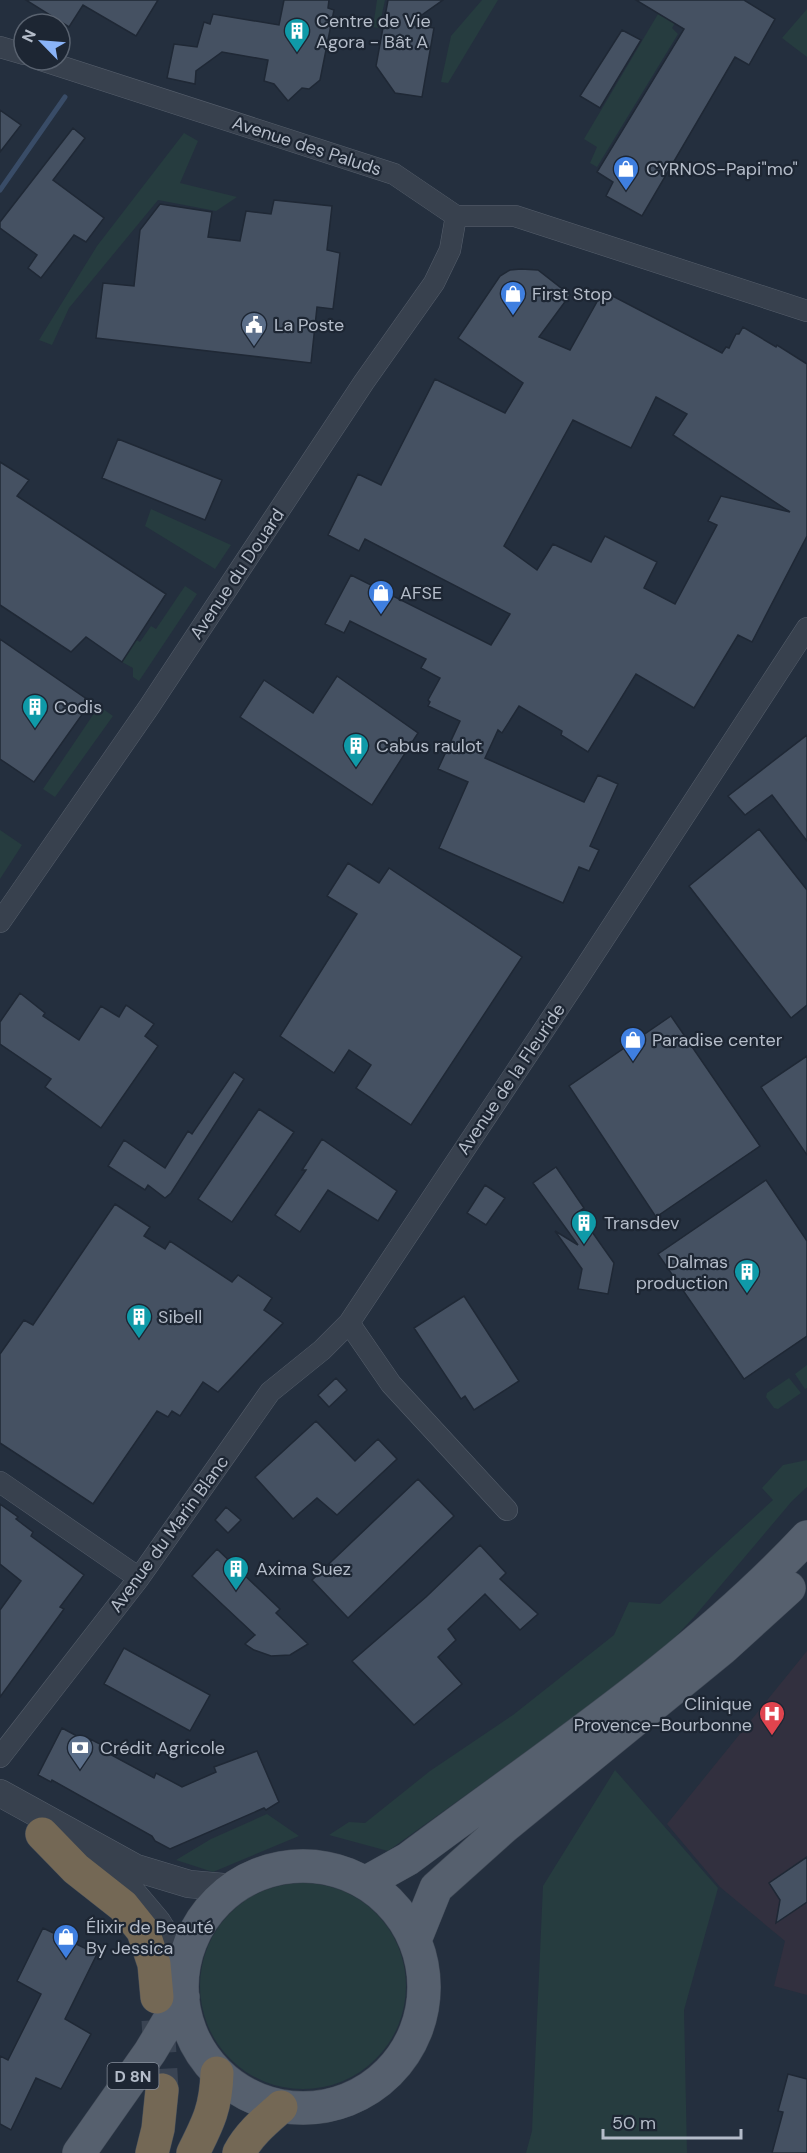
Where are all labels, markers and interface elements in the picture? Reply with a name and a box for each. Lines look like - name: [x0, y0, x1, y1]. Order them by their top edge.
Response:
- place label: Centre de Vie Agora - Bât A: [316, 9, 431, 54]
- north arrow: [12, 12, 72, 72]
- building icon: Centre de Vie Agora - Bât A: [282, 16, 312, 54]
- text: N: [17, 26, 41, 46]
- street label: Avenue des Paluds: [229, 111, 385, 181]
- shop icon: CYRNOS-Papi"mo": [611, 154, 641, 192]
- place label: CYRNOS-Papi"mo": [646, 157, 798, 181]
- shop icon: First Stop: [498, 279, 528, 317]
- place label: First Stop: [532, 282, 612, 306]
- public building icon: La Poste: [239, 310, 269, 348]
- place label: La Poste: [274, 313, 344, 337]
- street label: Avenue du Douard: [184, 504, 290, 644]
- shop icon: AFSE: [366, 578, 396, 616]
- place label: AFSE: [400, 581, 442, 605]
- building icon: Codis: [20, 692, 50, 730]
- place label: Codis: [54, 695, 102, 719]
- building icon: Cabus raulot: [341, 731, 371, 769]
- place label: Cabus raulot: [376, 734, 482, 758]
- street label: Avenue de la Fleuride: [451, 999, 571, 1159]
- shop icon: Paradise center: [618, 1025, 648, 1063]
- place label: Paradise center: [652, 1028, 783, 1052]
- building icon: Transdev: [569, 1208, 599, 1246]
- place label: Transdev: [604, 1211, 680, 1235]
- place label: Dalmas production: [636, 1250, 728, 1295]
- building icon: Dalmas production: [732, 1257, 762, 1295]
- building icon: Sibell: [124, 1302, 154, 1340]
- place label: Sibell: [158, 1305, 202, 1329]
- street label: Avenue du Marin Blanc: [104, 1451, 234, 1617]
- building icon: Axima Suez: [221, 1554, 251, 1592]
- place label: Axima Suez: [256, 1557, 351, 1581]
- place label: Clinique Provence-Bourbonne: [574, 1692, 752, 1737]
- hospital icon: Clinique Provence-Bourbonne: [757, 1699, 787, 1737]
- bank icon: Crédit Agricole: [65, 1733, 95, 1771]
- place label: Crédit Agricole: [100, 1736, 225, 1760]
- place label: Élixir de Beauté By Jessica: [86, 1915, 214, 1960]
- shop icon: Élixir de Beauté By Jessica: [51, 1922, 81, 1960]
- road number: D 8N: [108, 2063, 158, 2089]
- scale bar: [603, 2102, 741, 2140]
- text: 50 m: [612, 2111, 656, 2135]

